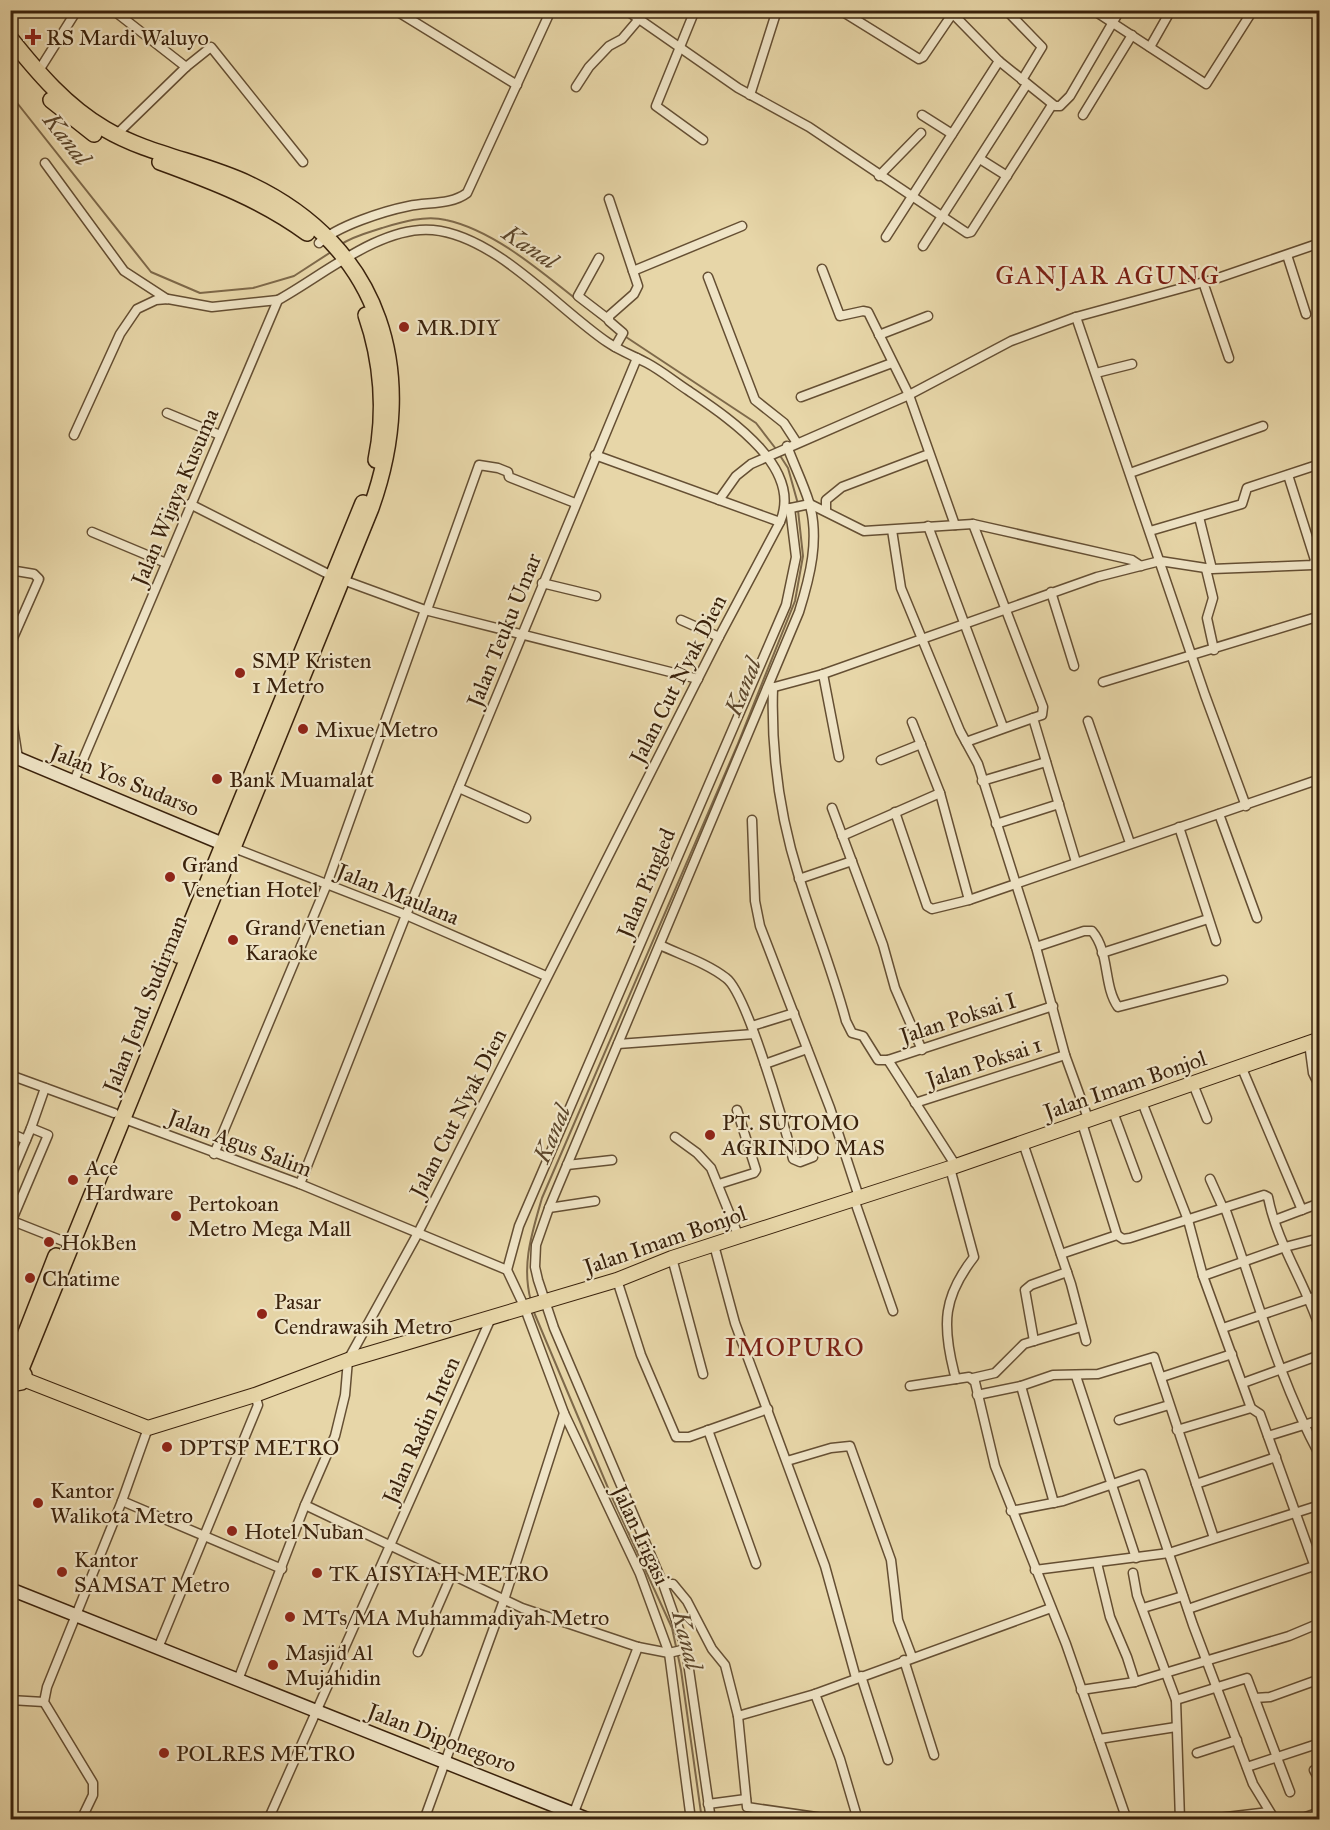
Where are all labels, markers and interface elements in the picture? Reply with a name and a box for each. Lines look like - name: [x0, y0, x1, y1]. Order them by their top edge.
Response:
- place label: RS Mardi Waluyo: [46, 24, 209, 51]
- marker: RS Mardi Waluyo: [24, 28, 42, 46]
- water label: Kanal: [36, 106, 99, 174]
- water label: Kanal: [496, 217, 565, 278]
- district label: GANJAR AGUNG: [995, 259, 1221, 291]
- place label: MR.DIY: [416, 314, 501, 341]
- marker: MR.DIY: [397, 320, 411, 334]
- street label: Jalan Wijaya Kusuma: [125, 404, 225, 591]
- street label: Jalan Teuku Umar: [460, 549, 547, 713]
- street label: Jalan Cut Nyak Dien: [623, 590, 732, 770]
- place label: SMP Kristen 1 Metro: [252, 647, 372, 699]
- water label: Kanal: [718, 651, 769, 721]
- marker: SMP Kristen 1 Metro: [233, 666, 247, 680]
- place label: Mixue Metro: [315, 716, 438, 743]
- marker: Mixue Metro: [296, 722, 310, 736]
- street label: Jalan Yos Sudarso: [45, 737, 203, 822]
- place label: Bank Muamalat: [229, 766, 374, 793]
- marker: Bank Muamalat: [210, 772, 224, 786]
- street label: Jalan Pingled: [610, 824, 681, 944]
- place label: Grand Venetian Hotel: [181, 851, 319, 903]
- street label: Jalan Maulana: [331, 856, 464, 931]
- marker: Grand Venetian Hotel: [163, 870, 177, 884]
- street label: Jalan Jend. Sudirman: [96, 911, 193, 1098]
- place label: Grand Venetian Karaoke: [245, 914, 385, 966]
- marker: Grand Venetian Karaoke: [226, 933, 240, 947]
- street label: Jalan Poksai I: [895, 987, 1019, 1050]
- street label: Jalan Cut Nyak Dien: [403, 1024, 512, 1204]
- street label: Jalan Poksai 1: [921, 1031, 1045, 1094]
- street label: Jalan Imam Bonjol: [1038, 1045, 1210, 1126]
- water label: Kanal: [526, 1098, 578, 1168]
- street label: Jalan Agus Salim: [162, 1102, 316, 1183]
- place label: PT. SUTOMO AGRINDO MAS: [721, 1109, 885, 1161]
- marker: PT. SUTOMO AGRINDO MAS: [703, 1128, 717, 1142]
- place label: Ace Hardware: [84, 1154, 173, 1206]
- marker: Ace Hardware: [66, 1173, 80, 1187]
- place label: Pertokoan Metro Mega Mall: [188, 1190, 351, 1242]
- street label: Jalan Imam Bonjol: [578, 1200, 750, 1281]
- marker: Pertokoan Metro Mega Mall: [169, 1209, 183, 1223]
- place label: HokBen: [61, 1229, 137, 1256]
- marker: HokBen: [42, 1235, 56, 1249]
- place label: Chatime: [42, 1265, 120, 1292]
- marker: Chatime: [23, 1271, 37, 1285]
- place label: Pasar Cendrawasih Metro: [274, 1288, 452, 1340]
- marker: Pasar Cendrawasih Metro: [255, 1307, 269, 1321]
- district label: IMOPURO: [725, 1331, 865, 1363]
- street label: Jalan Radin Inten: [376, 1352, 466, 1510]
- place label: DPTSP METRO: [179, 1434, 339, 1461]
- marker: DPTSP METRO: [160, 1440, 174, 1454]
- place label: Kantor Walikota Metro: [50, 1477, 193, 1529]
- street label: Jalan Irigasi: [605, 1479, 676, 1589]
- marker: Kantor Walikota Metro: [31, 1496, 45, 1510]
- place label: Hotel Nuban: [244, 1518, 364, 1545]
- marker: Hotel Nuban: [225, 1524, 239, 1538]
- place label: Kantor SAMSAT Metro: [74, 1546, 230, 1598]
- place label: TK AISYIAH METRO: [329, 1560, 549, 1587]
- marker: Kantor SAMSAT Metro: [55, 1565, 69, 1579]
- marker: TK AISYIAH METRO: [310, 1566, 324, 1580]
- place label: MTs/MA Muhammadiyah Metro: [302, 1604, 609, 1631]
- water label: Kanal: [665, 1606, 709, 1675]
- marker: MTs/MA Muhammadiyah Metro: [283, 1610, 297, 1624]
- place label: Masjid Al Mujahidin: [285, 1639, 381, 1691]
- marker: Masjid Al Mujahidin: [266, 1658, 280, 1672]
- street label: Jalan Diponegoro: [362, 1697, 520, 1779]
- place label: POLRES METRO: [176, 1740, 355, 1767]
- marker: POLRES METRO: [157, 1746, 171, 1760]

